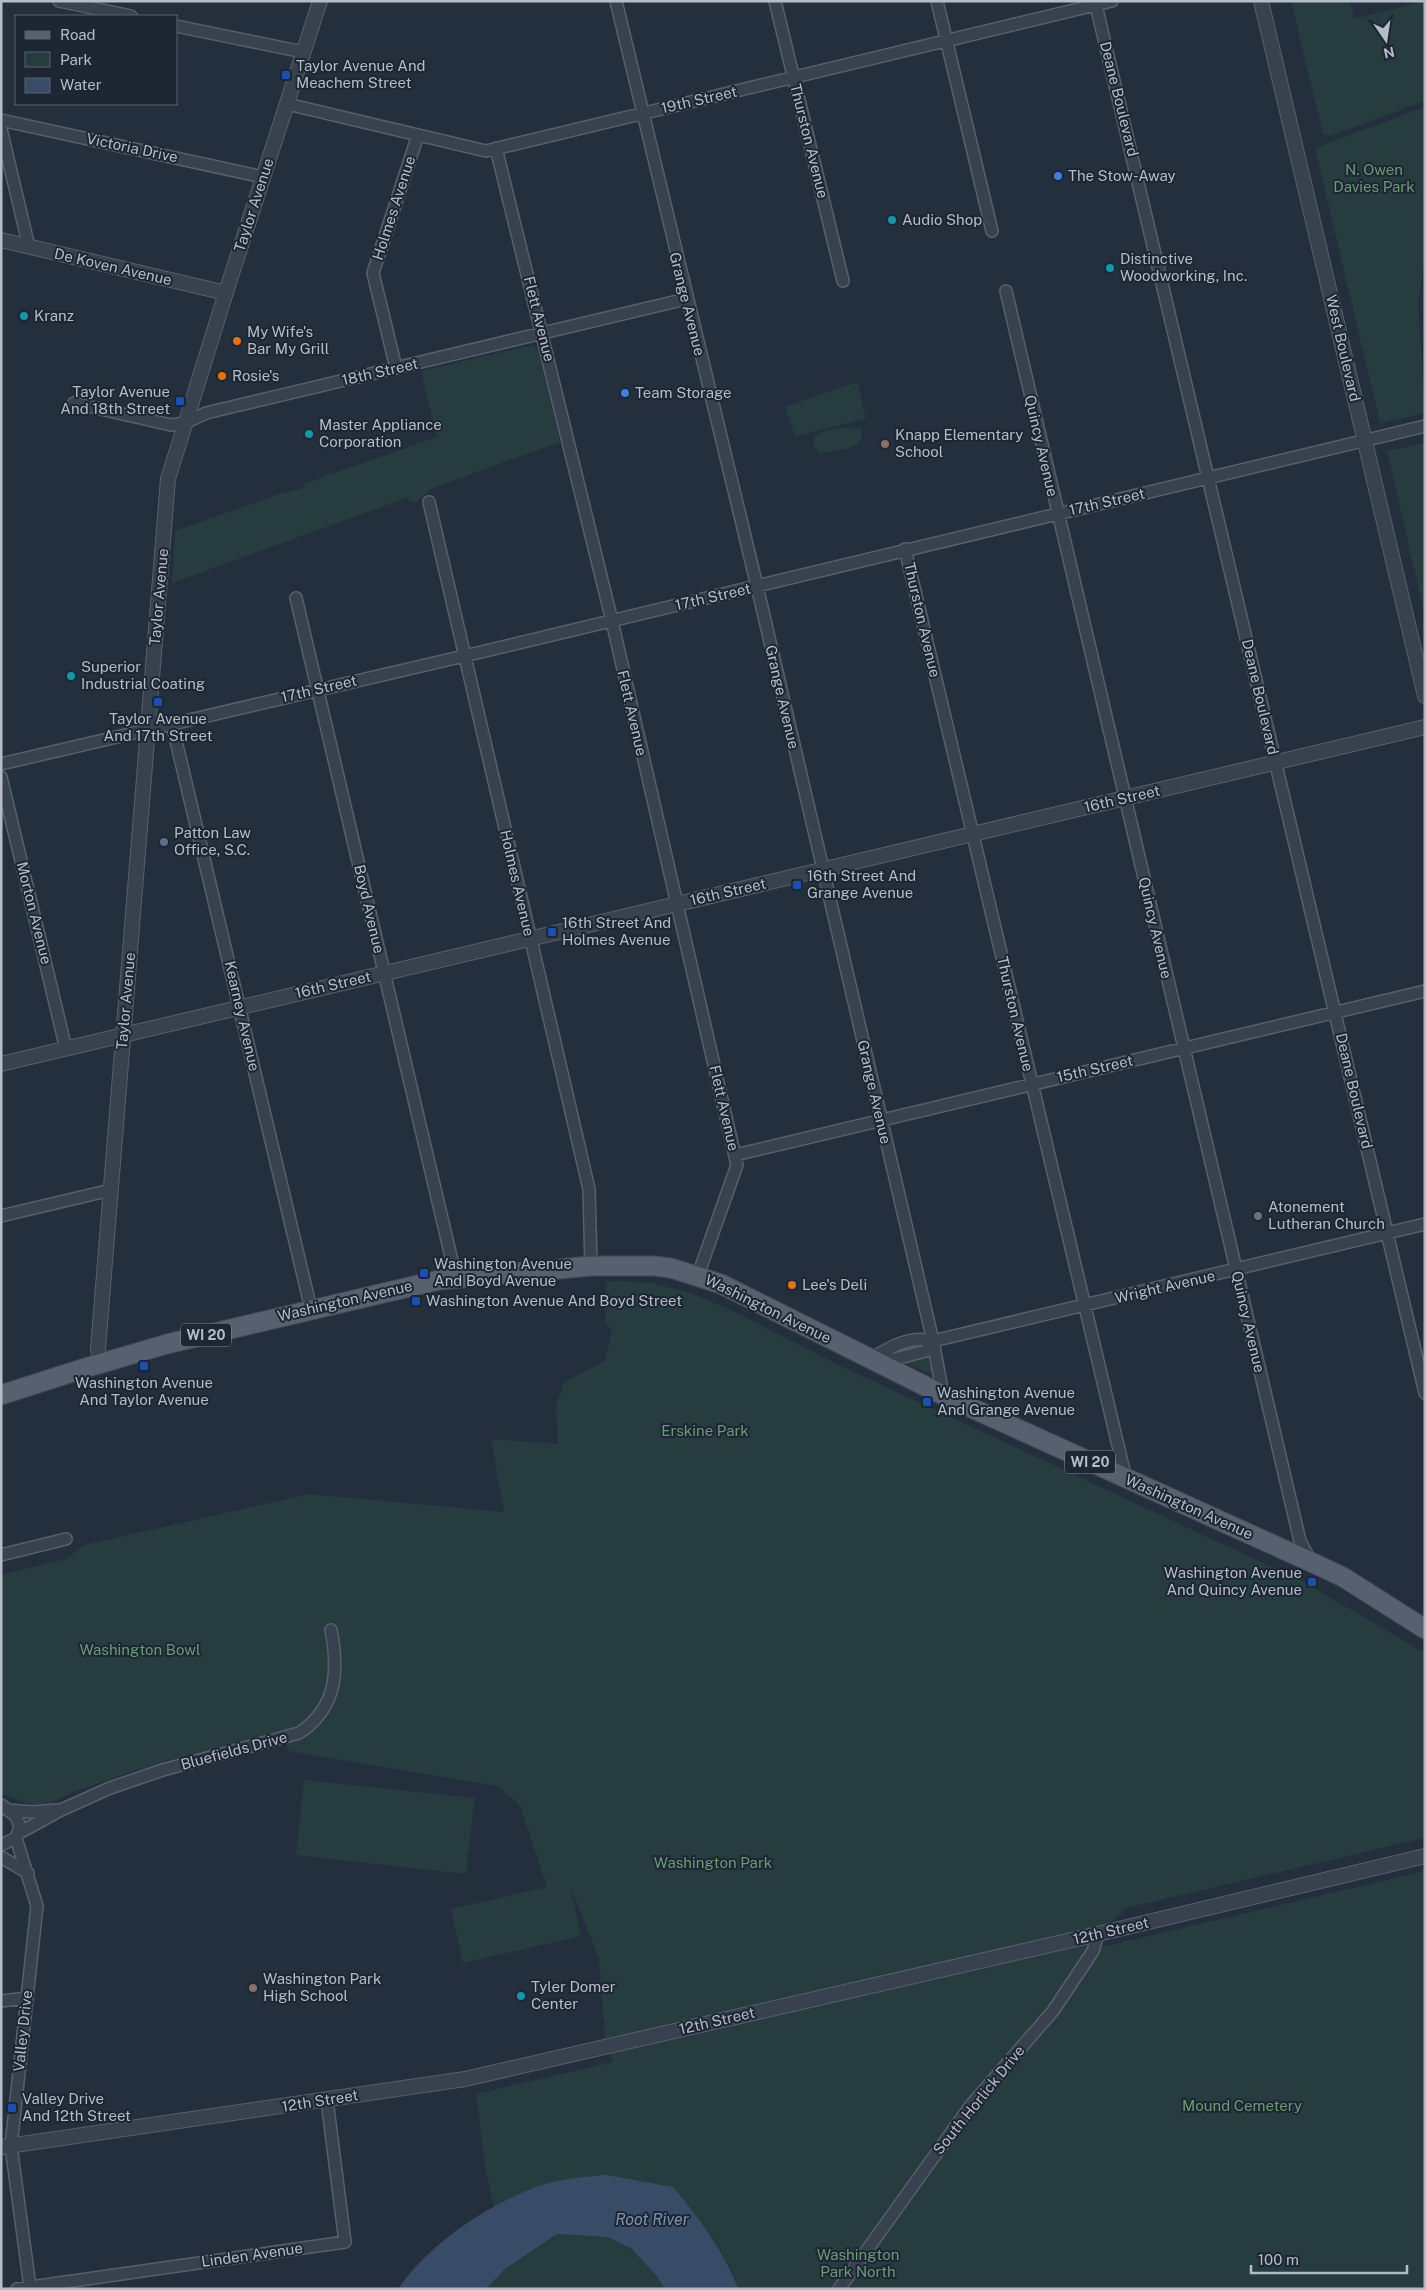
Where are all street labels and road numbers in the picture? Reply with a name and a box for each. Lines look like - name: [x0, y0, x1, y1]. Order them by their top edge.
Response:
- street label: Deane Boulevard: [1097, 40, 1142, 158]
- street label: 19th Street: [659, 82, 739, 117]
- street label: Thurston Avenue: [787, 82, 832, 200]
- street label: Victoria Drive: [85, 130, 179, 166]
- street label: Holmes Avenue: [369, 154, 418, 262]
- street label: Taylor Avenue: [230, 156, 277, 254]
- street label: De Koven Avenue: [53, 245, 174, 288]
- street label: Grange Avenue: [666, 250, 709, 357]
- street label: Flett Avenue: [521, 274, 558, 363]
- street label: West Boulevard: [1323, 293, 1364, 403]
- street label: 18th Street: [340, 354, 420, 389]
- street label: Quincy Avenue: [1022, 393, 1061, 498]
- street label: 17th Street: [1067, 485, 1146, 518]
- street label: Taylor Avenue: [146, 548, 171, 646]
- street label: Thurston Avenue: [901, 561, 944, 679]
- street label: 17th Street: [673, 580, 752, 613]
- street label: Deane Boulevard: [1239, 637, 1282, 756]
- street label: Grange Avenue: [762, 643, 803, 751]
- street label: Flett Avenue: [614, 668, 651, 757]
- street label: 17th Street: [279, 672, 358, 705]
- street label: 16th Street: [1082, 781, 1162, 815]
- street label: Holmes Avenue: [497, 828, 538, 938]
- street label: Morton Avenue: [14, 860, 55, 966]
- street label: Boyd Avenue: [351, 863, 388, 955]
- street label: 16th Street: [688, 874, 768, 908]
- street label: Quincy Avenue: [1136, 875, 1175, 980]
- street label: Taylor Avenue: [113, 952, 138, 1050]
- street label: Thurston Avenue: [994, 955, 1037, 1073]
- street label: Kearney Avenue: [222, 959, 263, 1073]
- street label: 16th Street: [293, 967, 373, 1001]
- street label: Deane Boulevard: [1333, 1031, 1376, 1150]
- street label: Grange Avenue: [854, 1038, 895, 1146]
- street label: 15th Street: [1055, 1051, 1135, 1086]
- street label: Flett Avenue: [706, 1063, 743, 1152]
- street label: Wright Avenue: [1113, 1267, 1217, 1306]
- street label: Quincy Avenue: [1229, 1269, 1268, 1374]
- street label: Washington Avenue: [703, 1271, 834, 1346]
- street label: Washington Avenue: [276, 1277, 414, 1324]
- road number: WI 20: [181, 1324, 231, 1346]
- road number: WI 20: [1065, 1450, 1115, 1474]
- street label: Washington Avenue: [1123, 1471, 1256, 1542]
- street label: Bluefields Drive: [179, 1728, 289, 1773]
- street label: 12th Street: [1071, 1914, 1150, 1947]
- street label: Valley Drive: [10, 1989, 35, 2073]
- street label: 12th Street: [677, 2004, 756, 2037]
- street label: South Horlick Drive: [929, 2042, 1028, 2158]
- street label: 12th Street: [281, 2086, 359, 2115]
- street label: Linden Avenue: [200, 2239, 304, 2270]

